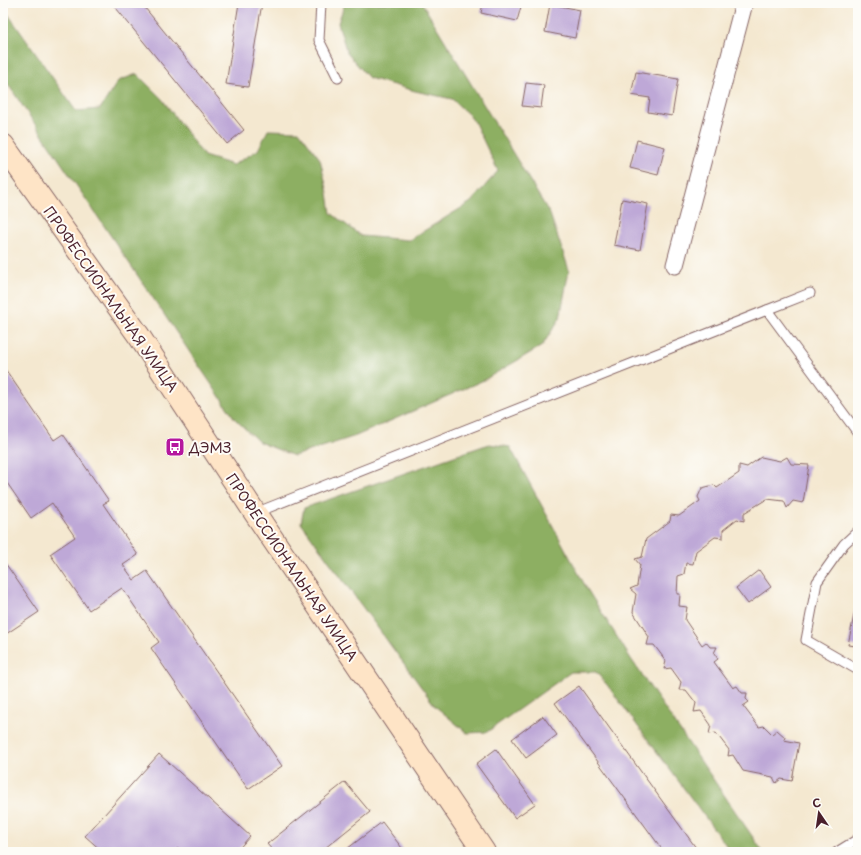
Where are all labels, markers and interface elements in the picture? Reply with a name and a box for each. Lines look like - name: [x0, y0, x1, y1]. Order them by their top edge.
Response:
- street label: ПРОФЕССИОНАЛЬНАЯ УЛИЦА: [39, 202, 184, 396]
- bus stop icon: ДЭМЗ: [164, 436, 186, 458]
- place label: ДЭМЗ: [188, 437, 232, 458]
- street label: ПРОФЕССИОНАЛЬНАЯ УЛИЦА: [221, 469, 363, 665]
- north arrow: [799, 793, 839, 833]
- text: С: [811, 794, 823, 812]

